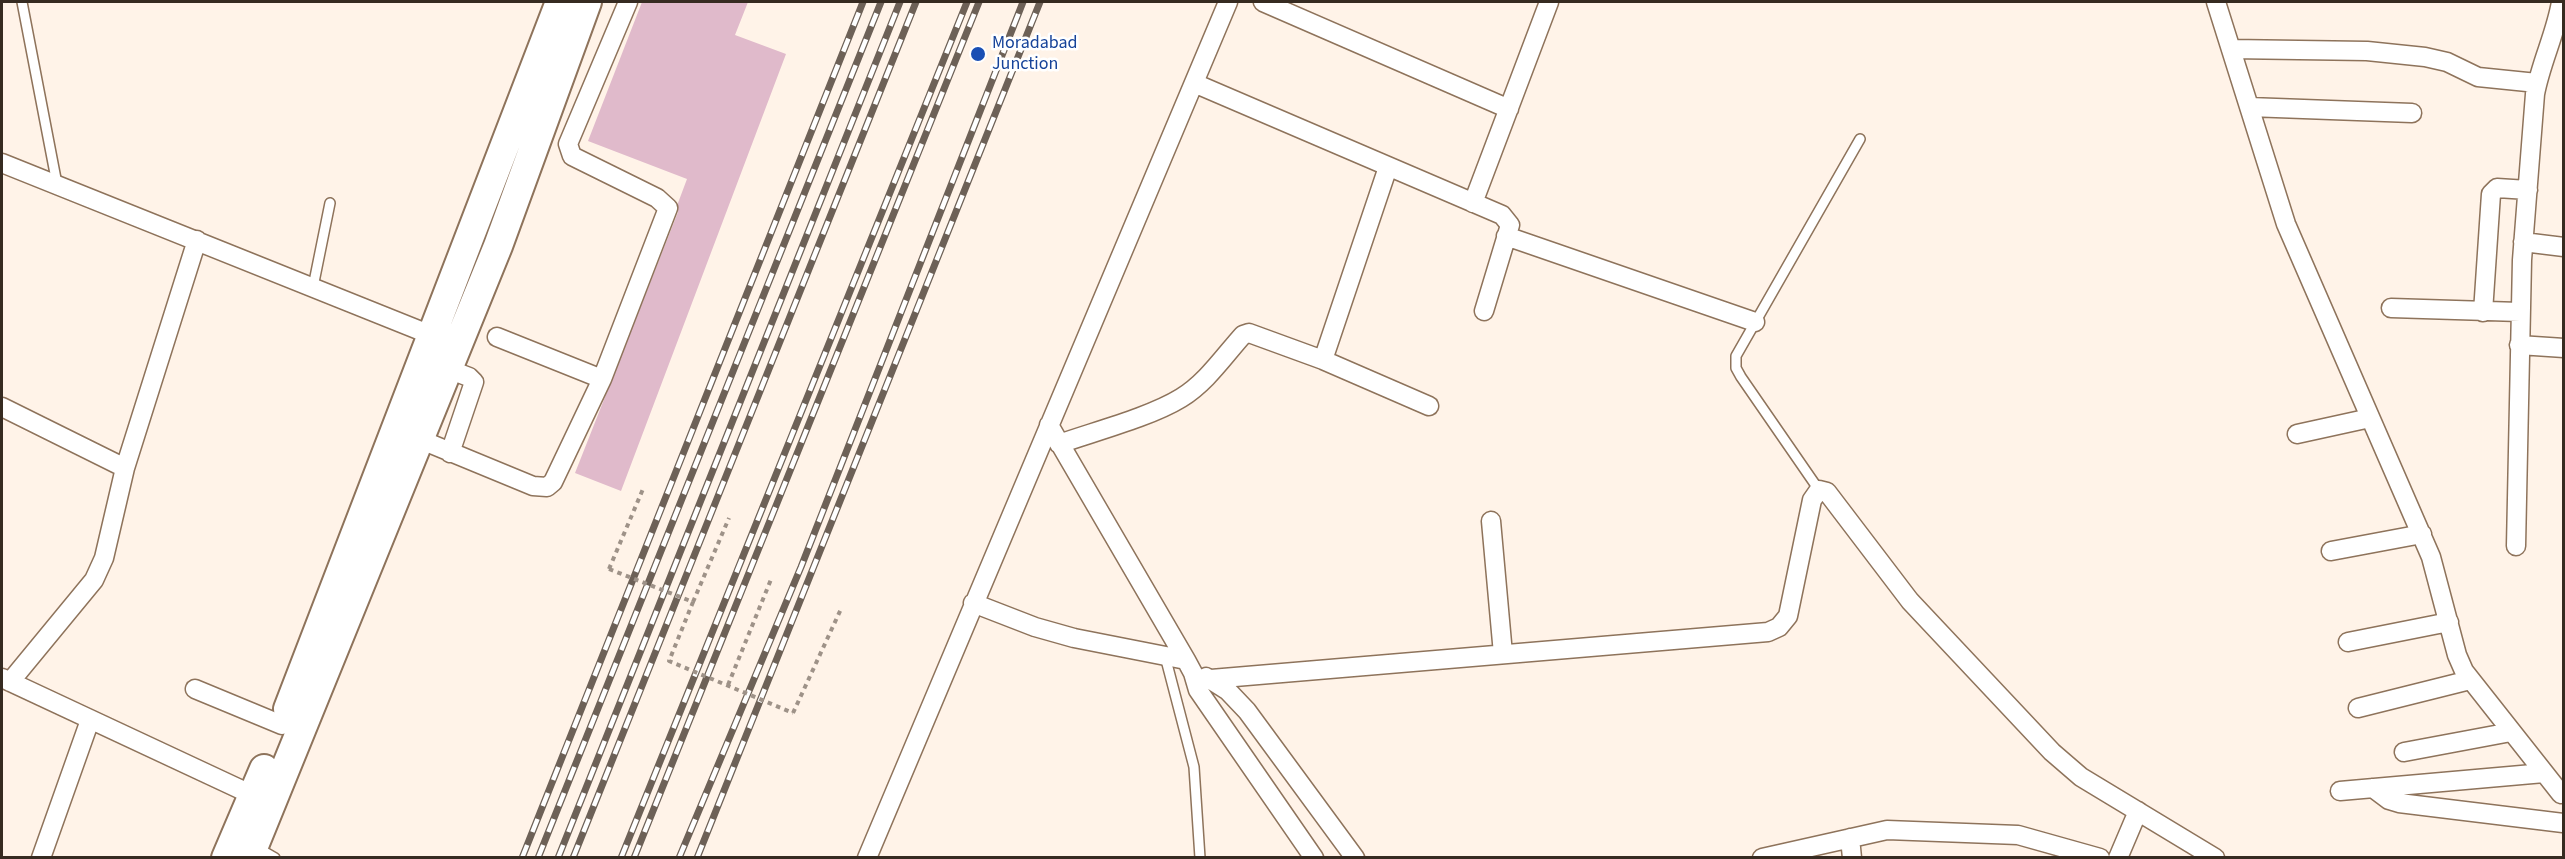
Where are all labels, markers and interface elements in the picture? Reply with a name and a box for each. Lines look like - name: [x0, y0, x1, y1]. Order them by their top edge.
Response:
- place label: Moradabad Junction: [992, 33, 1078, 76]
- marker: Moradabad Junction: [969, 45, 987, 63]

